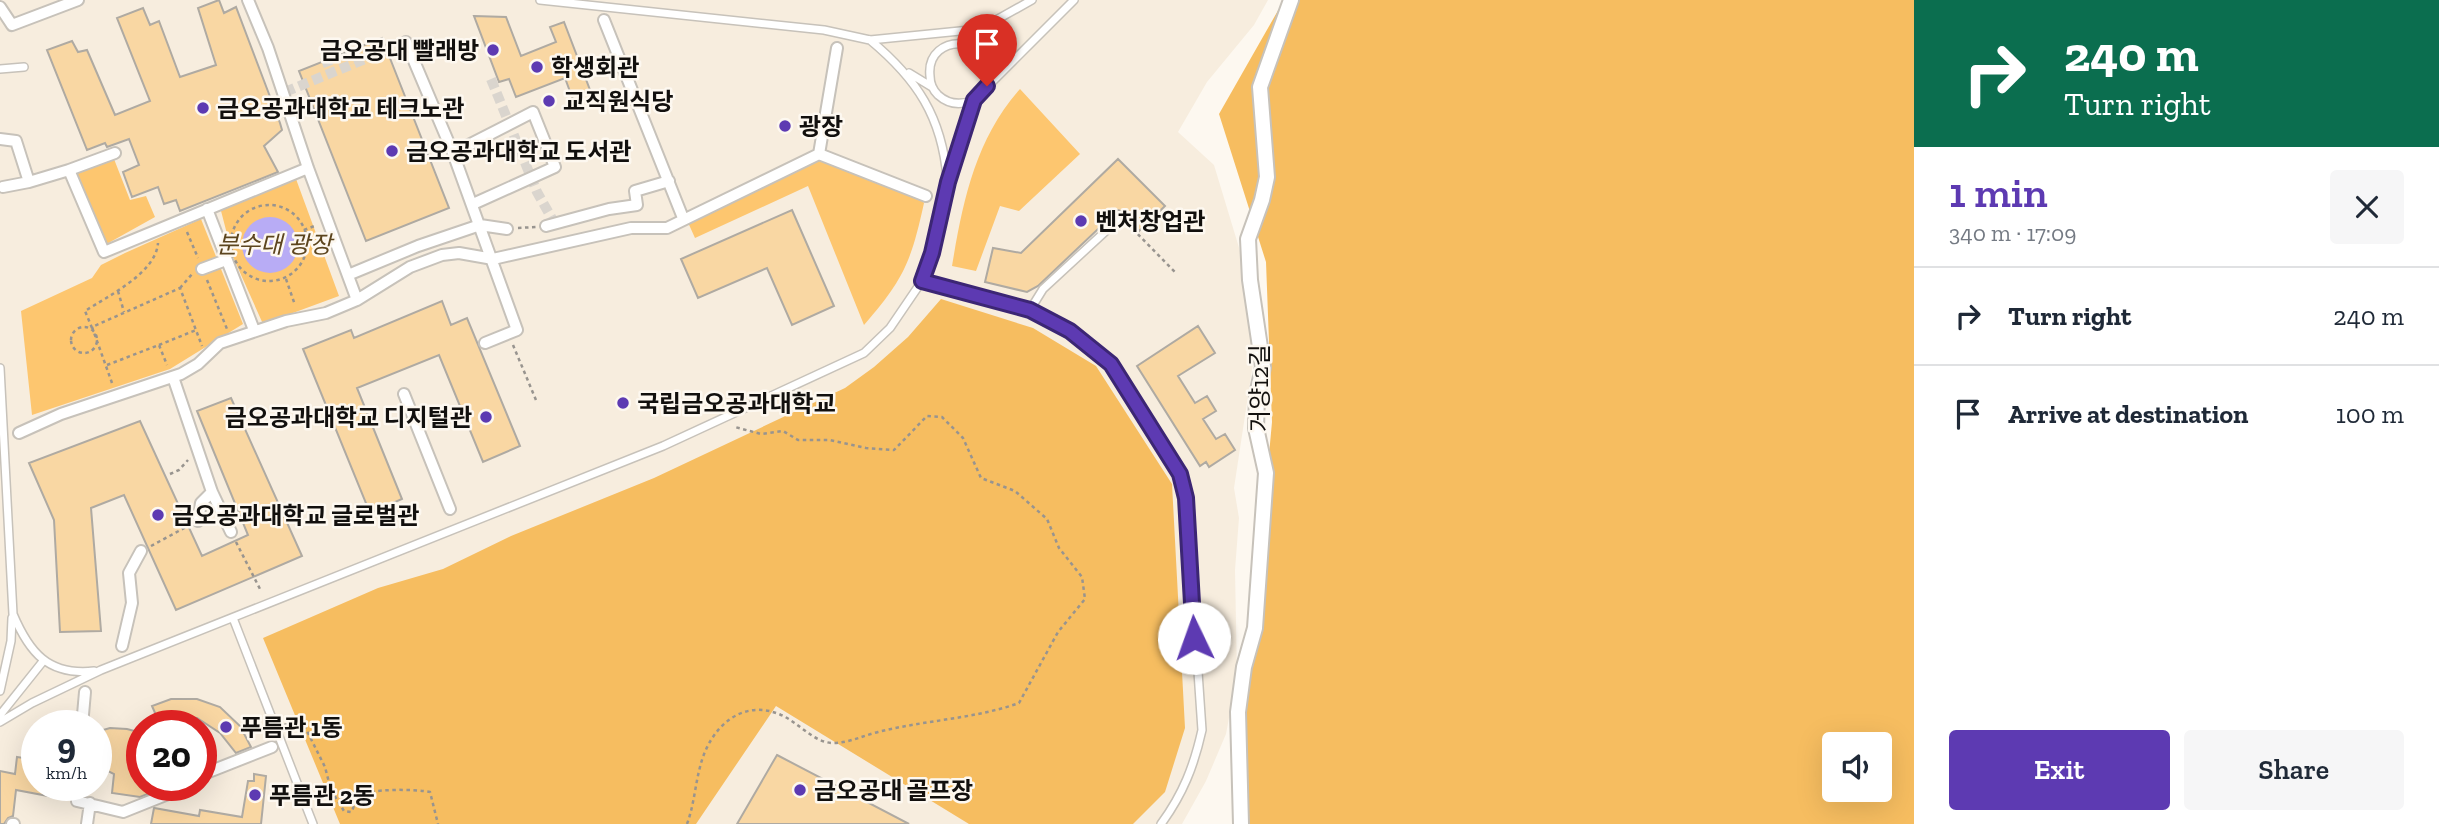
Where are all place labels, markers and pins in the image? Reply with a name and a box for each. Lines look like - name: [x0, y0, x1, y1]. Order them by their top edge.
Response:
- pin: [957, 14, 1017, 86]
- place label: 금오공대 빨래방: [320, 36, 479, 65]
- marker: 금오공대 빨래방: [485, 42, 501, 58]
- place label: 학생회관: [551, 53, 639, 82]
- marker: 학생회관: [529, 59, 545, 75]
- place label: 교직원식당: [563, 87, 673, 116]
- marker: 교직원식당: [541, 93, 557, 109]
- place label: 금오공과대학교 테크노관: [217, 94, 464, 123]
- marker: 금오공과대학교 테크노관: [195, 100, 211, 116]
- place label: 광장: [799, 112, 843, 141]
- marker: 광장: [777, 118, 793, 134]
- place label: 금오공과대학교 도서관: [406, 137, 631, 166]
- marker: 금오공과대학교 도서관: [384, 143, 400, 159]
- place label: 벤처창업관: [1095, 207, 1205, 236]
- marker: 벤처창업관: [1073, 213, 1089, 229]
- place label: 국립금오공과대학교: [637, 389, 836, 418]
- marker: 국립금오공과대학교: [615, 395, 631, 411]
- place label: 금오공과대학교 디지털관: [225, 403, 472, 432]
- marker: 금오공과대학교 디지털관: [478, 409, 494, 425]
- place label: 금오공과대학교 글로벌관: [172, 501, 419, 530]
- marker: 금오공과대학교 글로벌관: [150, 507, 166, 523]
- place label: 푸름관 1동: [240, 713, 343, 742]
- marker: 푸름관 1동: [218, 719, 234, 735]
- place label: 금오공대 골프장: [814, 776, 973, 805]
- place label: 푸름관 2동: [269, 781, 375, 810]
- marker: 금오공대 골프장: [792, 782, 808, 798]
- marker: 푸름관 2동: [247, 787, 263, 803]

